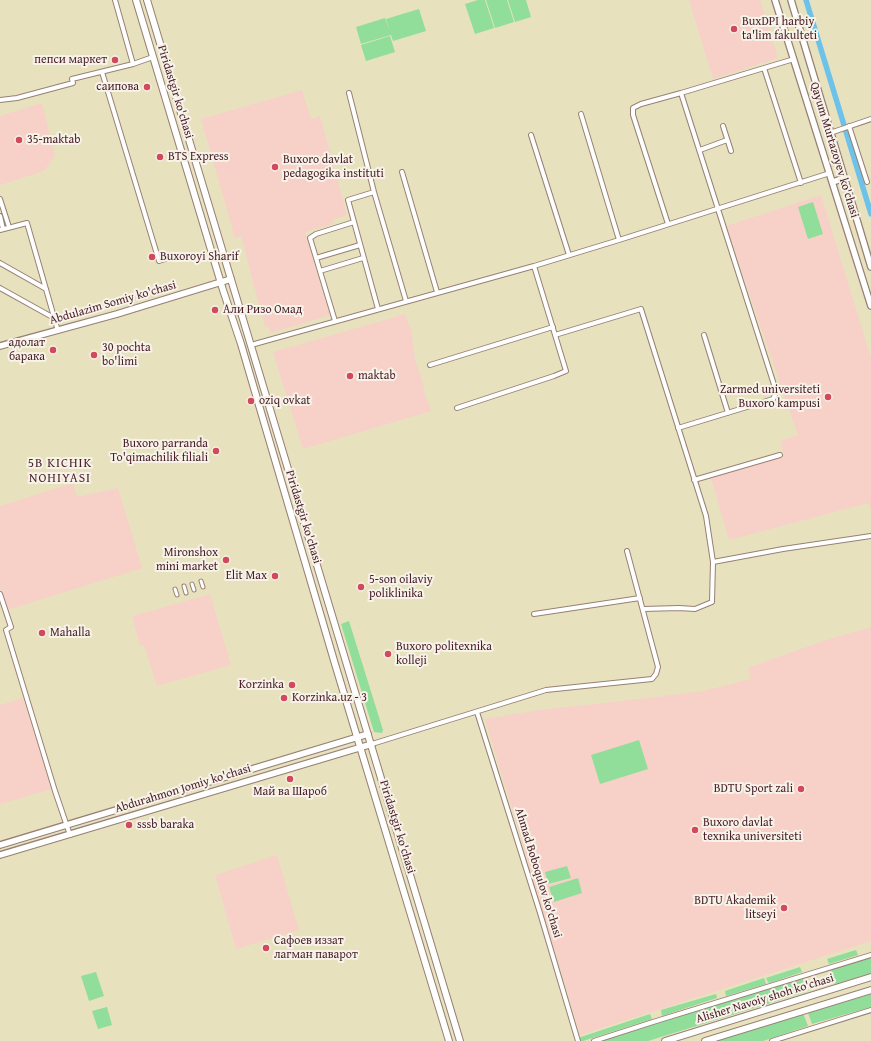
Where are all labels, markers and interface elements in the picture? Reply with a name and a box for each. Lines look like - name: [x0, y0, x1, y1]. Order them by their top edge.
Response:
- place label: BuxDPI harbiy ta'lim fakulteti: [742, 15, 817, 43]
- marker: BuxDPI harbiy ta'lim fakulteti: [729, 24, 739, 34]
- street label: Piridastgir ko'chasi: [154, 44, 196, 140]
- place label: пепси маркет: [34, 53, 107, 67]
- marker: пепси маркет: [110, 55, 120, 65]
- place label: саипова: [96, 80, 139, 94]
- street label: Qayum Murtazoyev ko'chasi: [806, 80, 862, 220]
- marker: саипова: [142, 82, 152, 92]
- place label: 35-maktab: [27, 133, 80, 147]
- marker: 35-maktab: [14, 135, 24, 145]
- place label: BTS Express: [168, 150, 229, 164]
- marker: BTS Express: [155, 152, 165, 162]
- place label: Buxoro davlat pedagogika instituti: [283, 153, 384, 181]
- marker: Buxoro davlat pedagogika instituti: [270, 162, 280, 172]
- place label: Buxoroyi Sharif: [160, 250, 239, 264]
- marker: Buxoroyi Sharif: [147, 252, 157, 262]
- street label: Abdulazim Somiy ko'chasi: [48, 278, 178, 328]
- place label: Али Ризо Омад: [223, 303, 302, 317]
- marker: Али Ризо Омад: [210, 305, 220, 315]
- place label: адолат барака: [9, 336, 45, 364]
- place label: 30 pochta bo'limi: [102, 341, 151, 369]
- marker: адолат барака: [48, 345, 58, 355]
- marker: 30 pochta bo'limi: [89, 350, 99, 360]
- place label: maktab: [358, 369, 396, 383]
- marker: maktab: [345, 371, 355, 381]
- place label: Zarmed universiteti Buxoro kampusi: [720, 383, 820, 411]
- marker: Zarmed universiteti Buxoro kampusi: [823, 392, 833, 402]
- place label: oziq ovkat: [259, 394, 311, 408]
- marker: oziq ovkat: [246, 396, 256, 406]
- place label: Buxoro parranda To'qimachilik filiali: [110, 437, 208, 465]
- marker: Buxoro parranda To'qimachilik filiali: [211, 446, 221, 456]
- district label: 5B KICHIK NOHIYASI: [28, 456, 92, 487]
- street label: Piridastgir ko'chasi: [282, 469, 324, 565]
- place label: Mironshox mini market: [156, 546, 218, 574]
- marker: Mironshox mini market: [221, 555, 231, 565]
- place label: Elit Max: [226, 569, 267, 583]
- marker: Elit Max: [270, 571, 280, 581]
- place label: 5-son oilaviy poliklinika: [369, 573, 433, 601]
- marker: 5-son oilaviy poliklinika: [356, 582, 366, 592]
- place label: Mahalla: [50, 626, 90, 640]
- marker: Mahalla: [37, 628, 47, 638]
- place label: Buxoro politexnika kolleji: [396, 640, 492, 668]
- marker: Buxoro politexnika kolleji: [383, 649, 393, 659]
- place label: Korzinka: [239, 678, 284, 692]
- marker: Korzinka: [287, 680, 297, 690]
- place label: Korzinka.uz - 3: [292, 691, 367, 705]
- marker: Korzinka.uz - 3: [279, 693, 289, 703]
- street label: Abdurahmon Jomiy ko'chasi: [113, 761, 253, 817]
- marker: Май ва Шароб: [285, 774, 295, 784]
- street label: Piridastgir ko'chasi: [376, 779, 418, 875]
- place label: BDTU Sport zali: [714, 782, 793, 796]
- marker: BDTU Sport zali: [796, 784, 806, 794]
- place label: Май ва Шароб: [253, 785, 327, 799]
- street label: Ahmad Boboqulov ko'chasi: [511, 806, 565, 940]
- place label: Buxoro davlat texnika universiteti: [703, 816, 802, 844]
- place label: sssb baraka: [137, 818, 194, 832]
- marker: sssb baraka: [124, 820, 134, 830]
- marker: Buxoro davlat texnika universiteti: [690, 825, 700, 835]
- place label: BDTU Akademik litseyi: [694, 894, 776, 922]
- marker: BDTU Akademik litseyi: [779, 903, 789, 913]
- place label: Сафоев иззат лагман паварот: [274, 934, 358, 962]
- marker: Сафоев иззат лагман паварот: [261, 943, 271, 953]
- street label: Alisher Navoiy shoh ko'chasi: [694, 971, 836, 1027]

